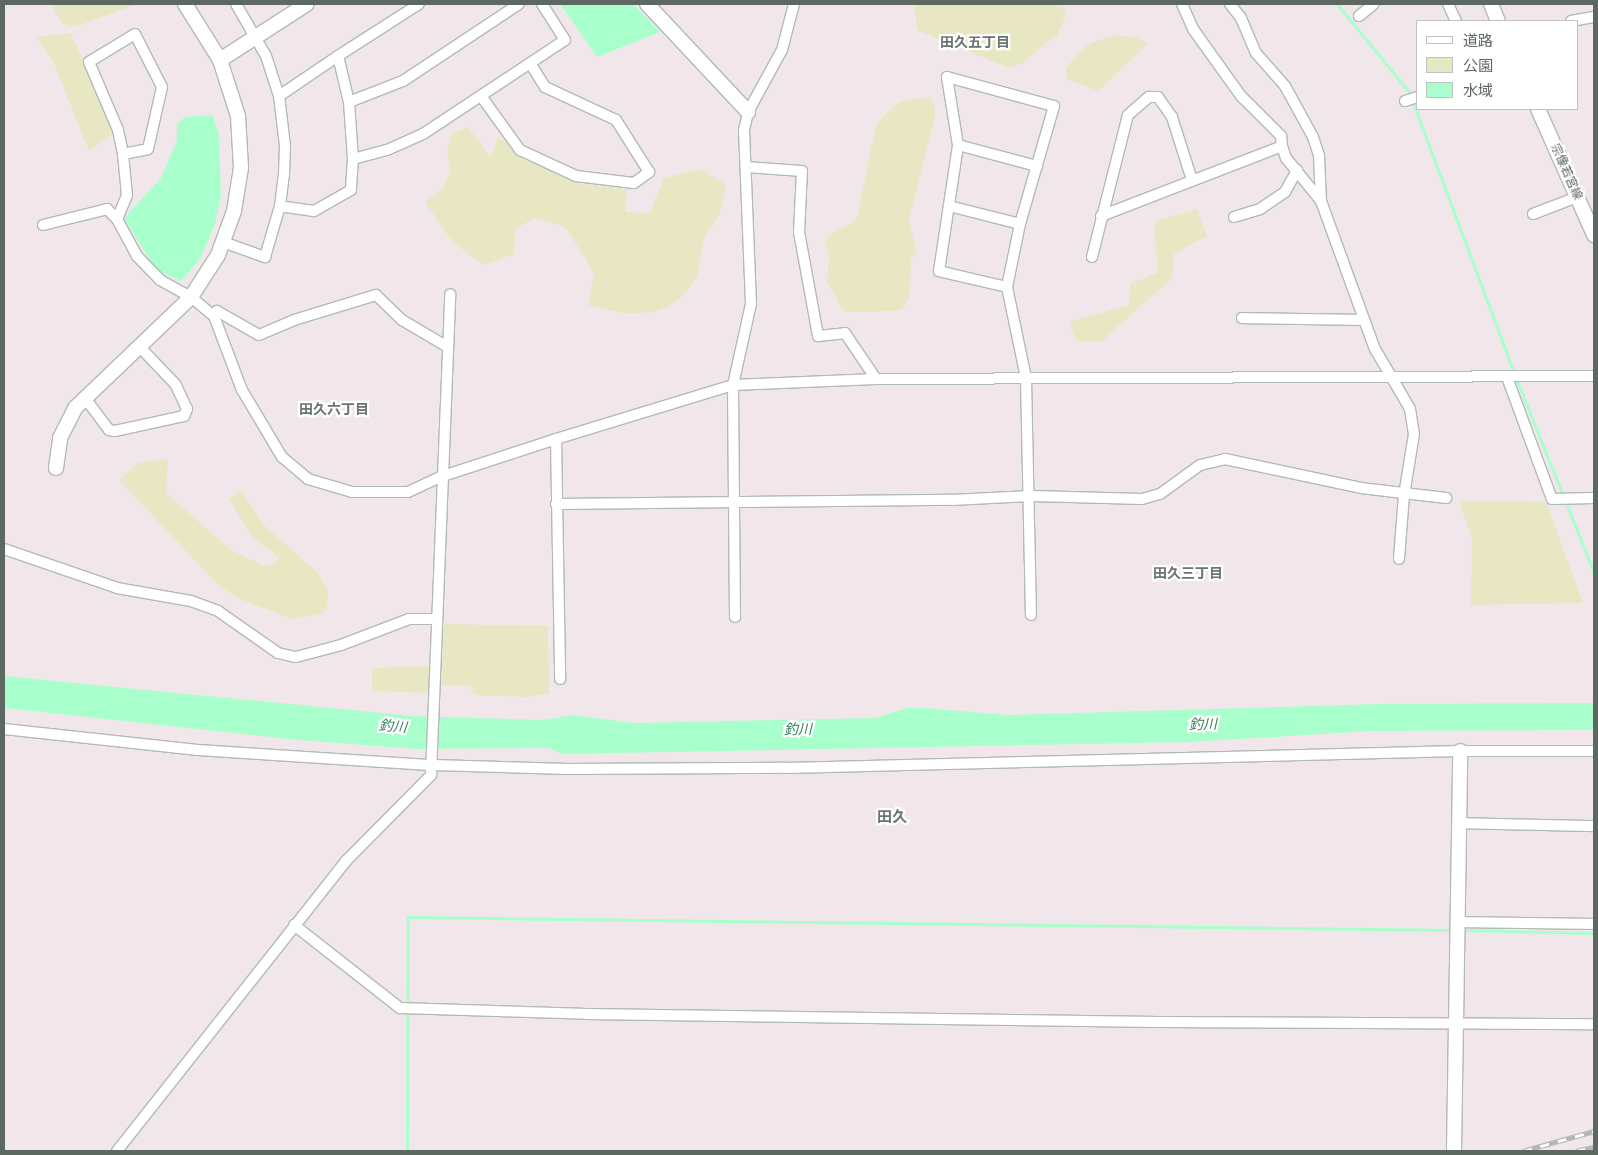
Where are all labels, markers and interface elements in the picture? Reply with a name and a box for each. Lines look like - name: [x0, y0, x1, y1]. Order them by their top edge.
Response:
- legend: [1416, 20, 1578, 110]
- text: 道路: [1463, 30, 1493, 51]
- district label: 田久五丁目: [940, 34, 1010, 50]
- text: 公園: [1463, 55, 1493, 76]
- text: 水域: [1463, 80, 1493, 101]
- street label: 宗像若宮線: [1547, 142, 1585, 202]
- district label: 田久六丁目: [299, 401, 369, 417]
- district label: 田久三丁目: [1153, 565, 1223, 581]
- water label: 釣川: [1189, 715, 1217, 733]
- water label: 釣川: [378, 716, 408, 736]
- water label: 釣川: [784, 720, 812, 738]
- district label: 田久: [877, 808, 907, 826]

